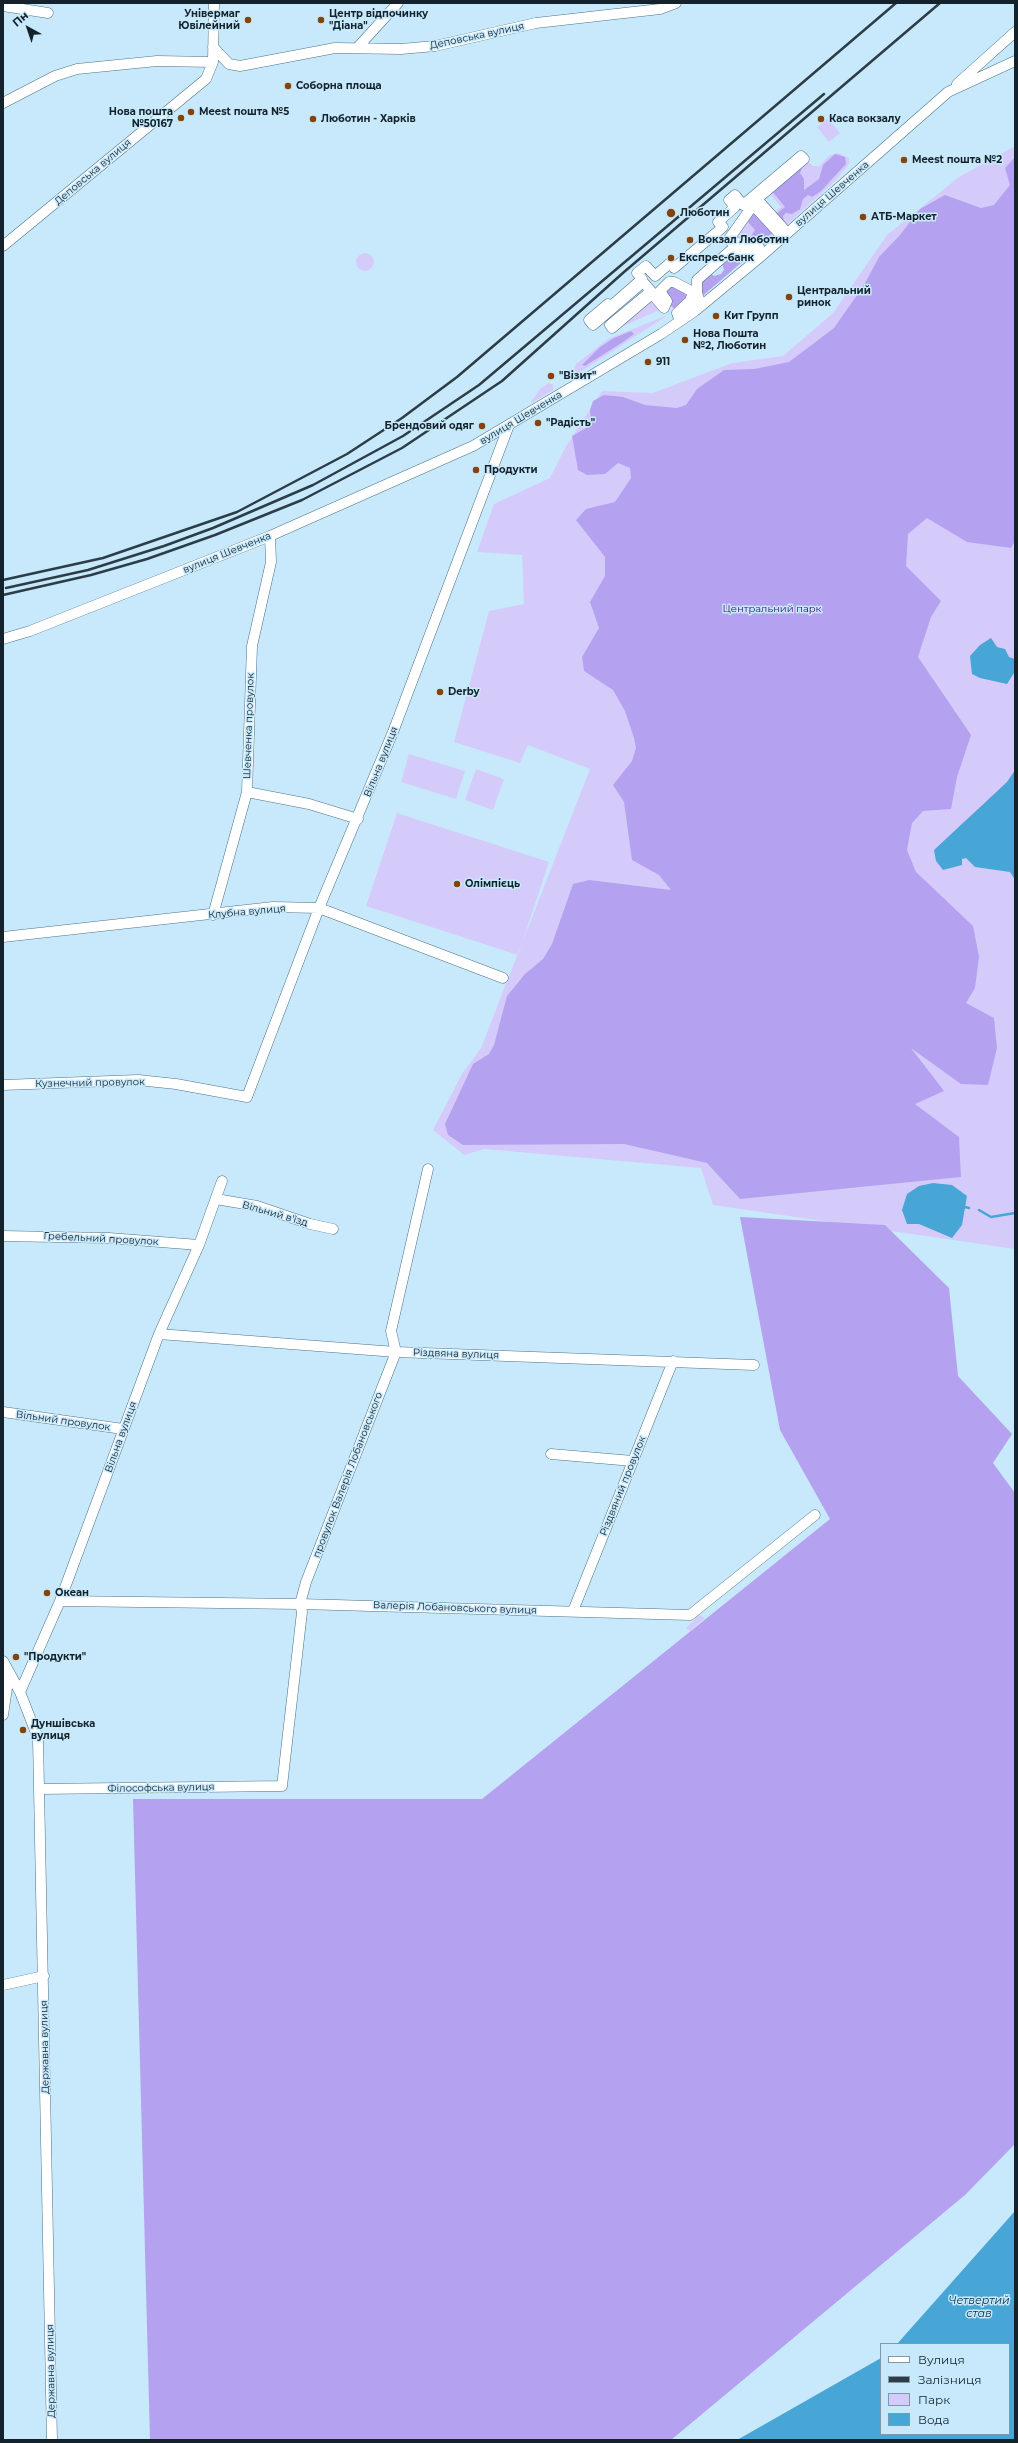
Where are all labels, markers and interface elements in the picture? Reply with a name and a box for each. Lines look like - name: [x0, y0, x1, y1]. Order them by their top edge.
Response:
- north arrow: [8, 8, 48, 48]
- text: Пн: [9, 8, 31, 30]
- place label: Універмаг Ювілейний: [178, 8, 240, 32]
- place label: Центр відпочинку "Діана": [329, 8, 428, 32]
- marker: Універмаг Ювілейний: [243, 15, 253, 25]
- marker: Центр відпочинку "Діана": [316, 15, 326, 25]
- street label: Деповська вулиця: [429, 20, 525, 52]
- place label: Соборна площа: [296, 80, 381, 92]
- marker: Соборна площа: [283, 81, 293, 91]
- place label: Нова пошта №50167: [109, 106, 173, 130]
- place label: Meest пошта №5: [199, 106, 289, 118]
- marker: Meest пошта №5: [186, 107, 196, 117]
- marker: Нова пошта №50167: [176, 113, 186, 123]
- place label: Люботин - Харків: [321, 113, 416, 125]
- place label: Каса вокзалу: [829, 113, 901, 125]
- marker: Люботин - Харків: [308, 114, 318, 124]
- marker: Каса вокзалу: [816, 114, 826, 124]
- street label: Деповська вулиця: [52, 137, 134, 207]
- place label: Meest пошта №2: [912, 154, 1002, 166]
- marker: Meest пошта №2: [899, 155, 909, 165]
- street label: вулиця Шевченка: [793, 159, 871, 229]
- marker: Люботин: [665, 207, 677, 219]
- place label: Люботин: [680, 207, 729, 219]
- place label: АТБ-Маркет: [871, 211, 937, 223]
- marker: АТБ-Маркет: [858, 212, 868, 222]
- place label: Вокзал Люботин: [698, 234, 789, 246]
- marker: Вокзал Люботин: [685, 235, 695, 245]
- place label: Експрес-банк: [679, 252, 754, 264]
- marker: Експрес-банк: [666, 253, 676, 263]
- place label: Центральний ринок: [797, 285, 871, 308]
- marker: Центральний ринок: [784, 292, 794, 302]
- place label: Кит Групп: [724, 310, 779, 322]
- marker: Кит Групп: [711, 311, 721, 321]
- place label: Нова Пошта №2, Люботин: [693, 328, 766, 352]
- marker: Нова Пошта №2, Люботин: [680, 335, 690, 345]
- place label: 911: [656, 356, 670, 368]
- marker: 911: [643, 357, 653, 367]
- place label: "Візит": [559, 370, 596, 382]
- marker: "Візит": [546, 371, 556, 381]
- street label: вулиця Шевченка: [478, 389, 564, 447]
- place label: "Радість": [546, 417, 595, 429]
- marker: "Радість": [533, 418, 543, 428]
- place label: Брендовий одяг: [385, 420, 474, 432]
- marker: Брендовий одяг: [477, 421, 487, 431]
- place label: Продукти: [484, 464, 537, 476]
- marker: Продукти: [471, 465, 481, 475]
- street label: вулиця Шевченка: [181, 530, 273, 576]
- park label: Центральний парк: [723, 603, 821, 615]
- street label: Шевченка провулок: [241, 673, 257, 779]
- place label: Derby: [448, 686, 480, 698]
- marker: Derby: [435, 687, 445, 697]
- street label: Вільна вулиця: [361, 725, 401, 799]
- place label: Олімпієць: [465, 878, 520, 890]
- marker: Олімпієць: [452, 879, 462, 889]
- street label: Клубна вулиця: [208, 903, 286, 921]
- street label: Кузнечний провулок: [35, 1076, 145, 1090]
- street label: Вільний в'їзд: [241, 1199, 309, 1229]
- street label: Гребельний провулок: [43, 1230, 159, 1248]
- street label: Різдвяна вулиця: [413, 1346, 499, 1362]
- street label: провулок Валерія Лобановського: [311, 1390, 385, 1560]
- street label: Вільна вулиця: [103, 1400, 139, 1474]
- street label: Вільний провулок: [15, 1408, 111, 1434]
- street label: Різдвяний провулок: [597, 1434, 649, 1538]
- place label: Океан: [55, 1587, 89, 1599]
- marker: Океан: [42, 1588, 52, 1598]
- street label: Валерія Лобановського вулиця: [373, 1599, 537, 1617]
- place label: "Продукти": [24, 1651, 86, 1663]
- marker: "Продукти": [11, 1652, 21, 1662]
- place label: Дуншівська вулиця: [31, 1718, 95, 1742]
- marker: Дуншівська вулиця: [18, 1725, 28, 1735]
- street label: Філософська вулиця: [107, 1781, 215, 1795]
- street label: Державна вулиця: [38, 2000, 52, 2094]
- water label: Четвертий став: [948, 2294, 1010, 2320]
- street label: Державна вулиця: [44, 2324, 58, 2418]
- legend: [880, 2343, 1010, 2435]
- text: Вулиця: [918, 2352, 965, 2367]
- text: Залізниця: [918, 2372, 982, 2387]
- text: Парк: [918, 2392, 950, 2407]
- text: Вода: [918, 2412, 949, 2427]

